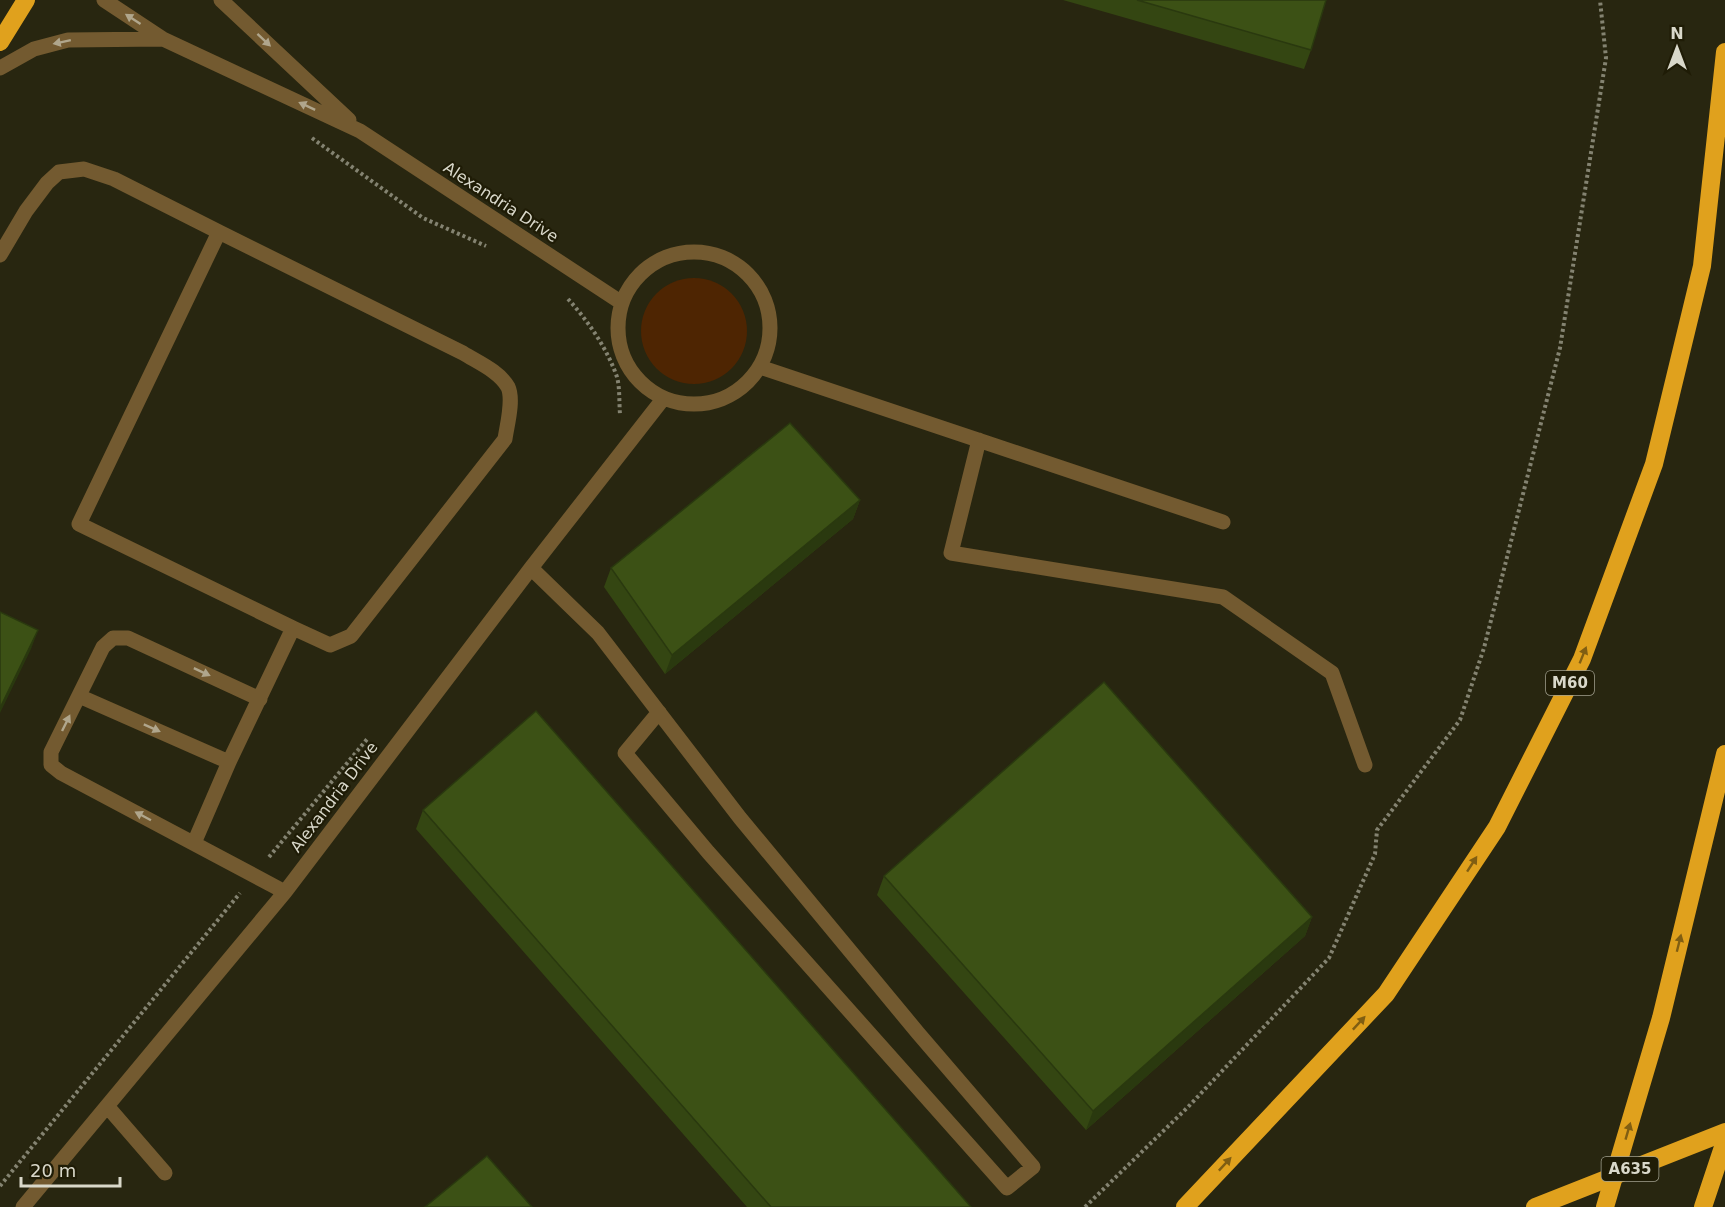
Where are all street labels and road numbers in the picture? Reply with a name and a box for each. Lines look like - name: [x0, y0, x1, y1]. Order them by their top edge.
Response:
- street label: Alexandria Drive: [440, 158, 562, 246]
- road number: M60: [1546, 671, 1594, 695]
- street label: Alexandria Drive: [286, 738, 382, 856]
- road number: A635: [1602, 1157, 1658, 1181]

